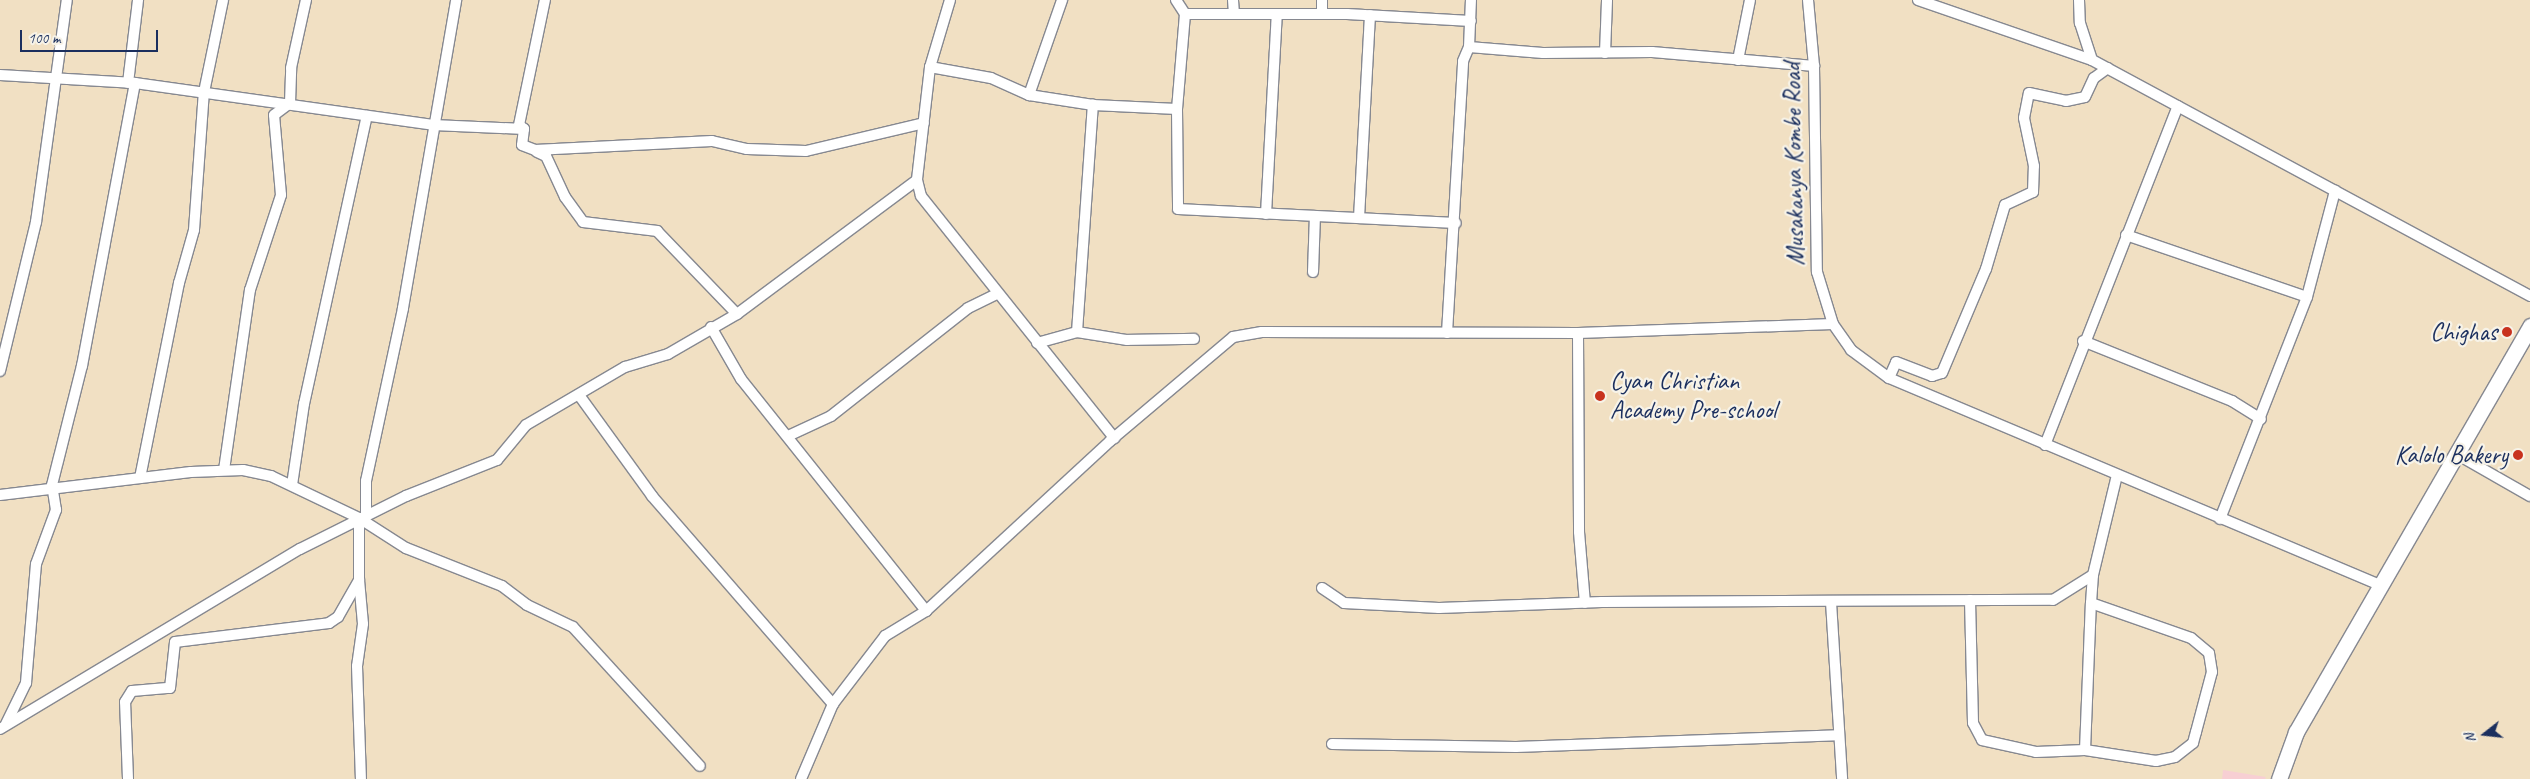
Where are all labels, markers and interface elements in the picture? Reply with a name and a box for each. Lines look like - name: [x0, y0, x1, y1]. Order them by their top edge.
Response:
- scale bar: [22, 20, 160, 52]
- text: 100 m: [28, 29, 60, 48]
- street label: Musakanya Kombe Road: [1777, 63, 1811, 265]
- place label: Chighas: [2430, 317, 2497, 347]
- marker: Chighas: [2501, 326, 2513, 338]
- place label: Cyan Christian Academy Pre-school: [1610, 367, 1776, 426]
- marker: Cyan Christian Academy Pre-school: [1594, 390, 1606, 402]
- place label: Kalolo Bakery: [2395, 440, 2508, 470]
- marker: Kalolo Bakery: [2512, 449, 2524, 461]
- north arrow: [2460, 709, 2510, 759]
- text: N: [2461, 732, 2479, 745]

